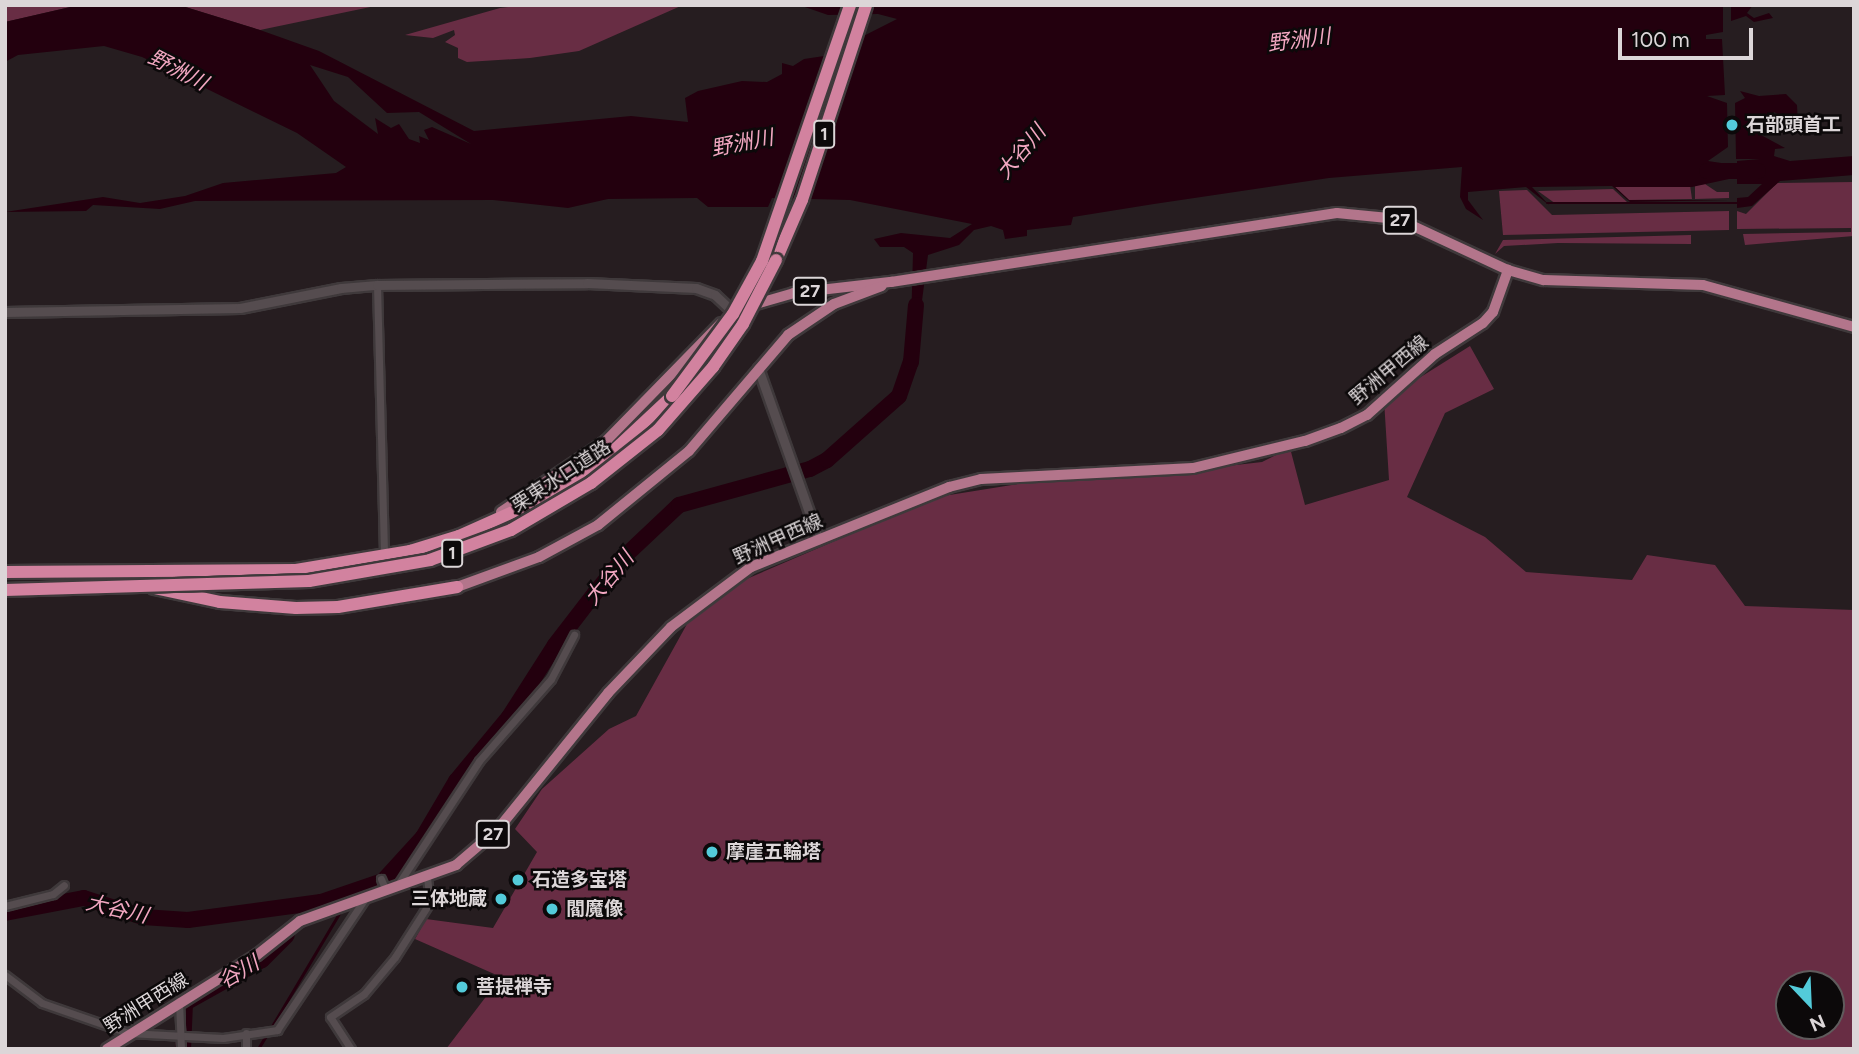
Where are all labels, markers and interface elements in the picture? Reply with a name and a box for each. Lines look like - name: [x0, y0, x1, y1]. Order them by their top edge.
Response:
- scale bar: [1621, 14, 1756, 58]
- water label: 野洲川: [1266, 24, 1332, 56]
- text: 100 m: [1631, 27, 1690, 52]
- water label: 野洲川: [144, 44, 212, 96]
- place label: 石部頭首工: [1746, 114, 1841, 136]
- marker: 石部頭首工: [1724, 117, 1740, 133]
- road number: 1: [812, 119, 836, 148]
- water label: 大谷川: [991, 120, 1051, 184]
- water label: 野洲川: [709, 125, 775, 161]
- road number: 27: [1382, 205, 1418, 234]
- road number: 27: [792, 276, 828, 306]
- street label: 野洲甲西線: [1345, 331, 1433, 409]
- street label: 栗東水口道路: [507, 435, 615, 517]
- street label: 野洲甲西線: [730, 509, 826, 569]
- road number: 1: [440, 538, 464, 568]
- water label: 大谷川: [579, 546, 639, 610]
- road number: 27: [476, 820, 510, 848]
- place label: 摩崖五輪塔: [726, 841, 821, 863]
- marker: 摩崖五輪塔: [704, 844, 720, 860]
- place label: 石造多宝塔: [532, 869, 627, 891]
- marker: 石造多宝塔: [510, 872, 526, 888]
- place label: 三体地蔵: [411, 888, 487, 910]
- water label: 大谷川: [83, 890, 151, 928]
- marker: 三体地蔵: [493, 891, 509, 907]
- place label: 閻魔像: [566, 898, 623, 920]
- marker: 閻魔像: [544, 901, 560, 917]
- water label: 谷川: [215, 950, 263, 994]
- street label: 野洲甲西線: [100, 968, 192, 1038]
- north arrow: [1775, 970, 1845, 1040]
- place label: 菩提禅寺: [476, 976, 552, 998]
- marker: 菩提禅寺: [454, 979, 470, 995]
- text: N: [1806, 1009, 1829, 1036]

